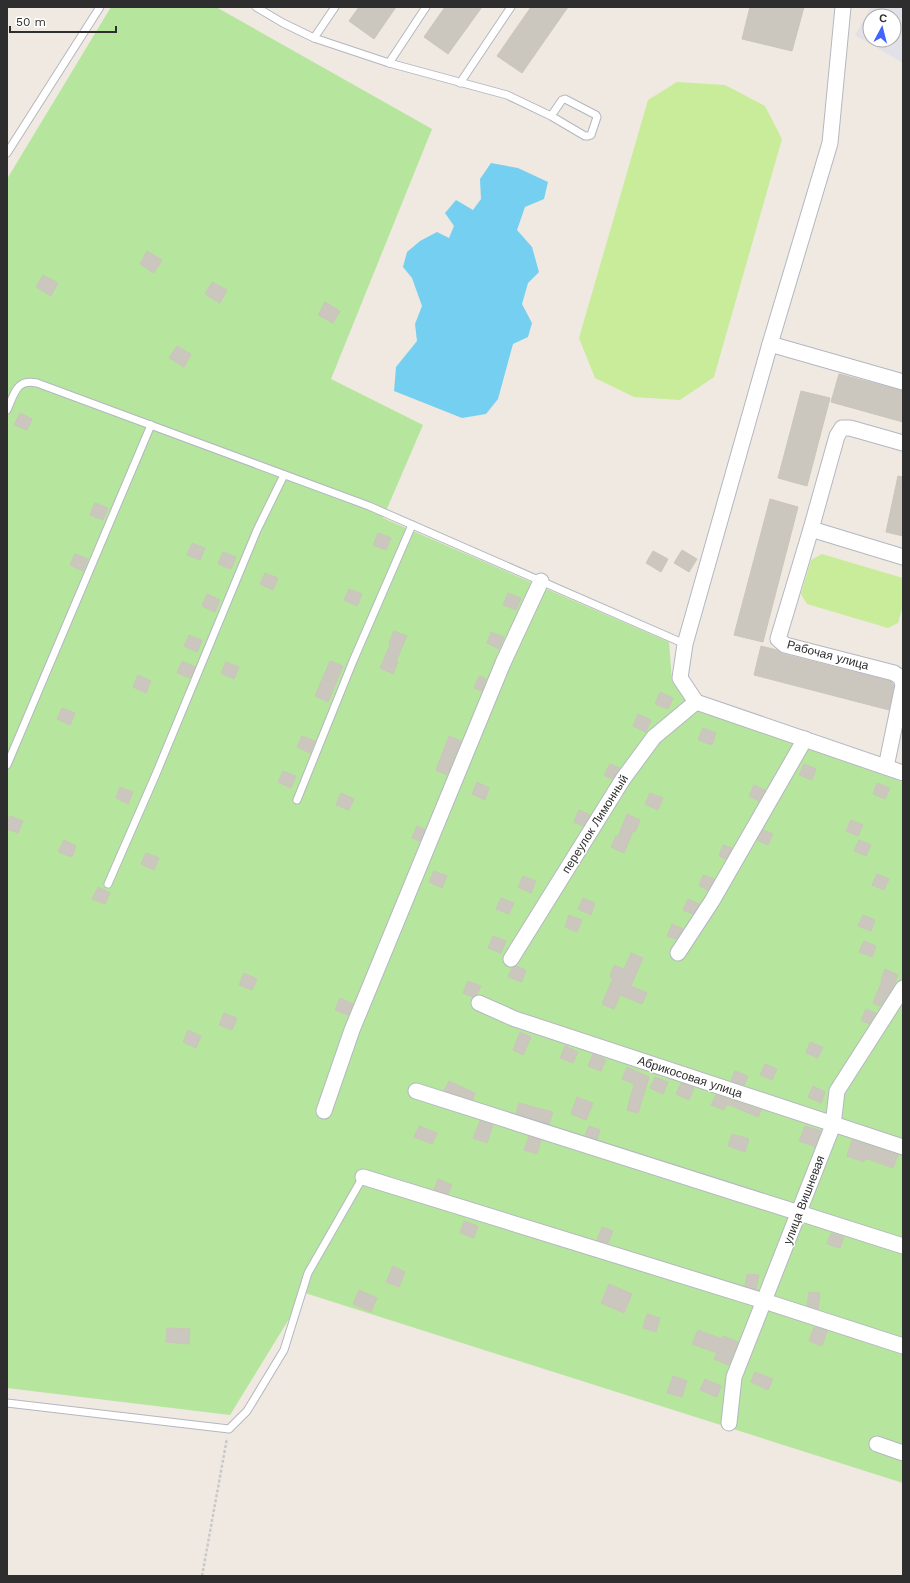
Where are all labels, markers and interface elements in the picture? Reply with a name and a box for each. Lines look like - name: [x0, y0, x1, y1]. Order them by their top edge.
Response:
- scale bar: [10, 8, 116, 34]
- north arrow: [862, 8, 902, 48]
- text: С: [878, 12, 888, 26]
- text: 50 m: [16, 15, 46, 29]
- street label: Рабочая улица: [786, 637, 871, 673]
- street label: переулок Лимонный: [559, 772, 631, 876]
- street label: Абрикосовая улица: [636, 1053, 745, 1101]
- street label: улица Вишневая: [781, 1154, 827, 1246]

